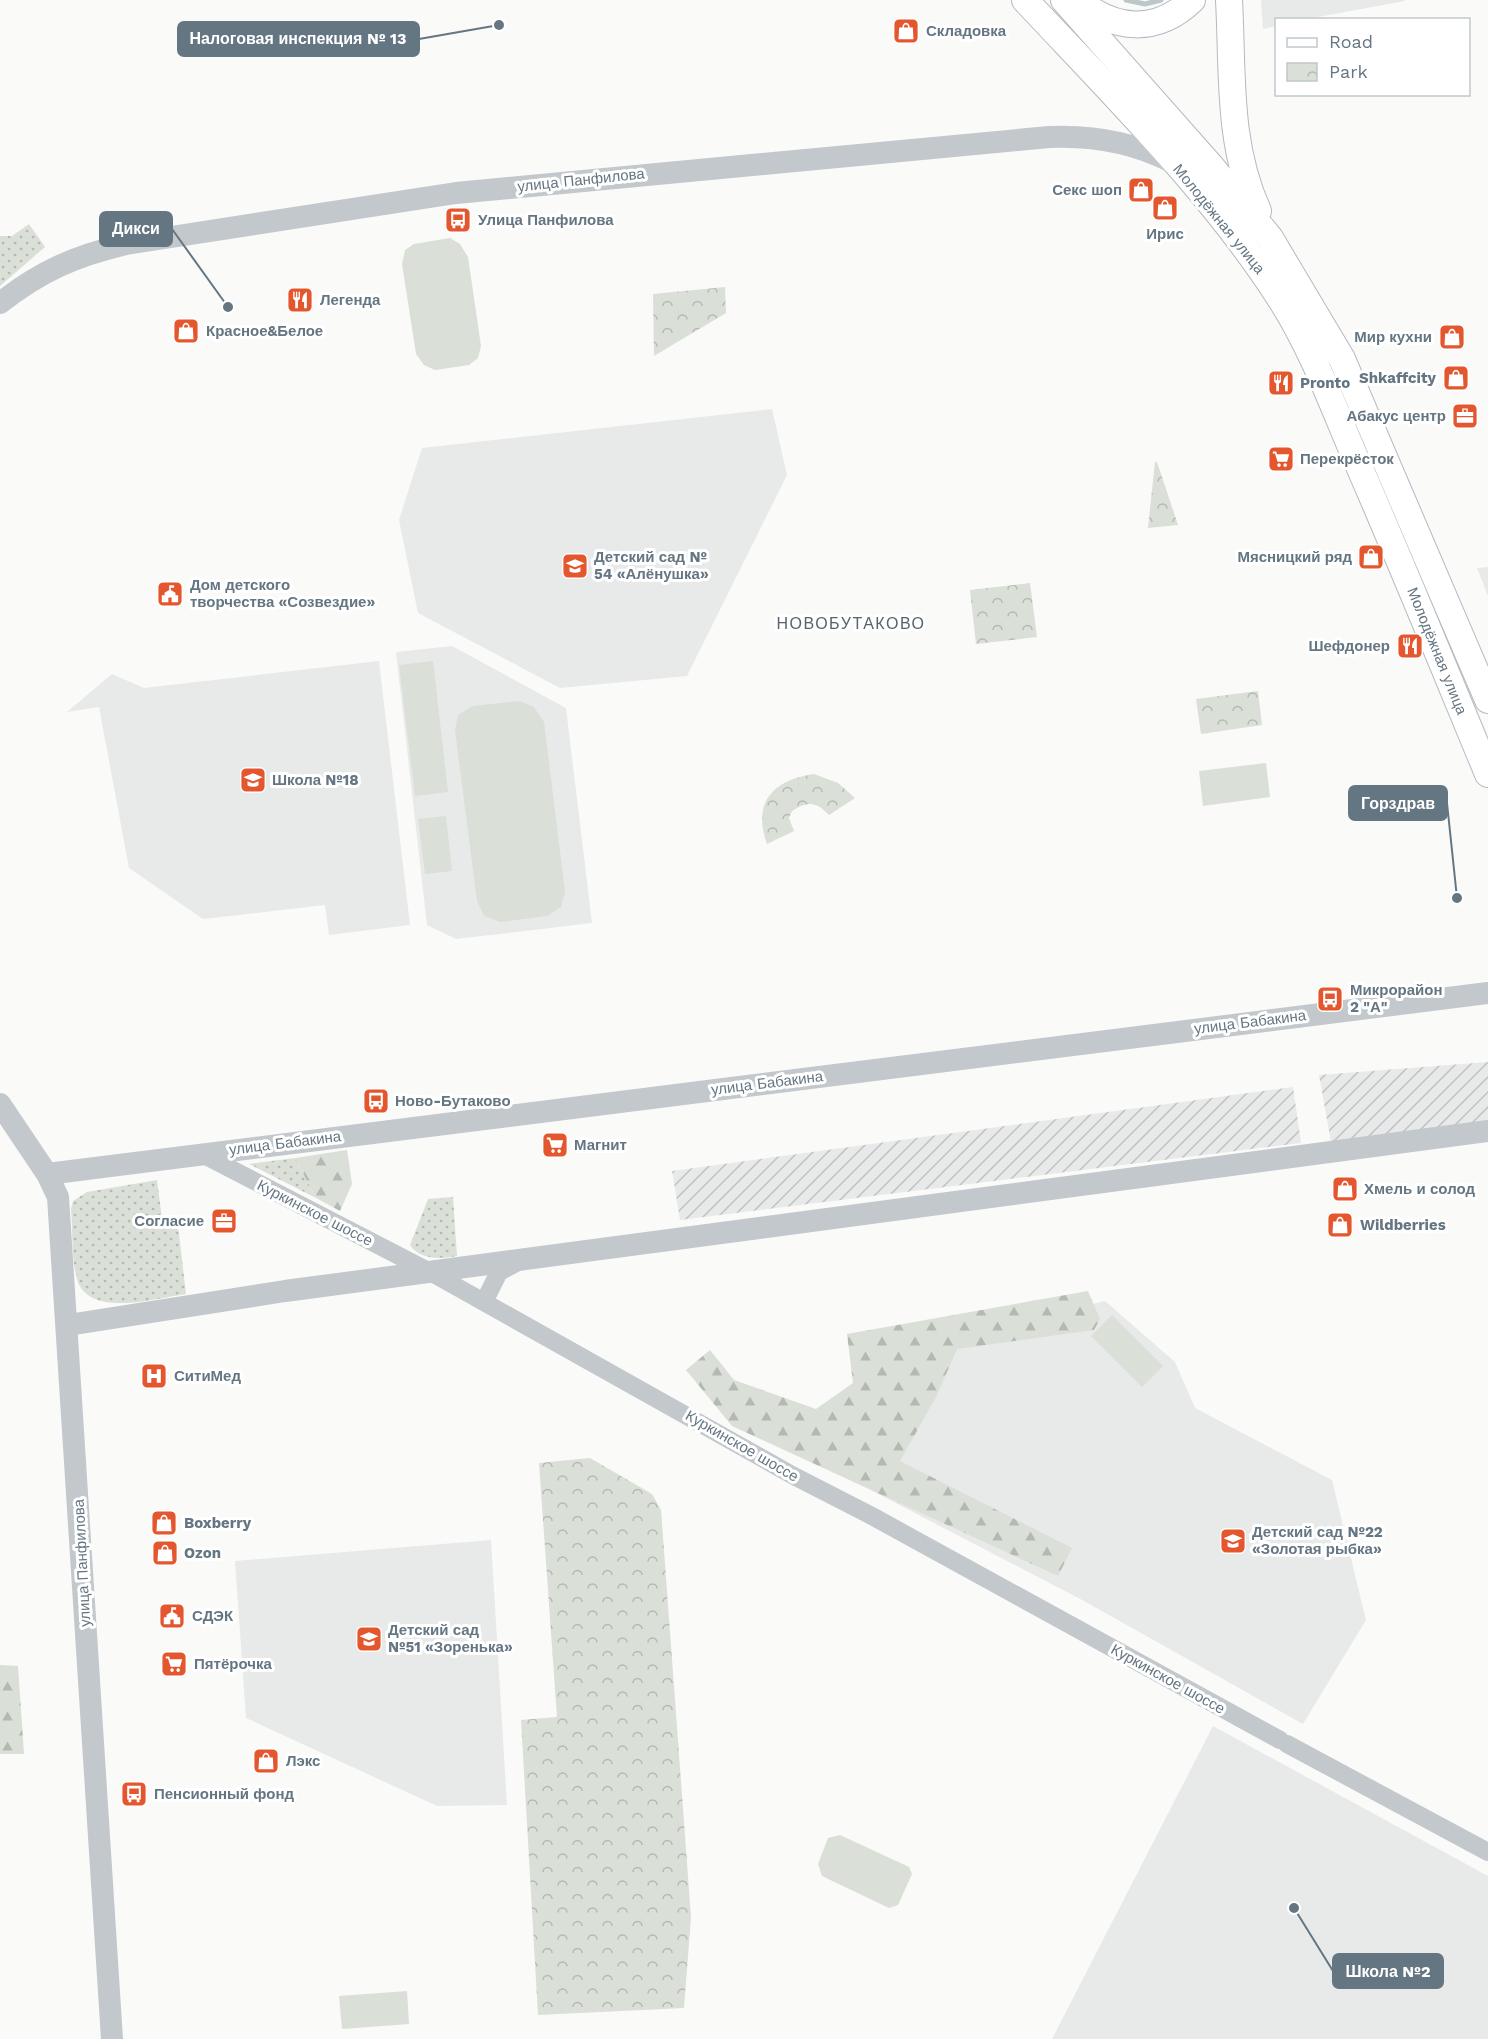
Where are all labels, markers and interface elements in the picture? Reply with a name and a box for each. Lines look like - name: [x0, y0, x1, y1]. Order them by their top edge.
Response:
- shop icon: Складовка: [891, 16, 921, 46]
- legend: [1275, 18, 1470, 96]
- callout: Налоговая инспекция № 13: [178, 22, 419, 56]
- place label: Складовка: [926, 22, 1007, 40]
- text: Налоговая инспекция № 13: [190, 29, 406, 48]
- text: Road: [1329, 31, 1373, 52]
- text: Park: [1329, 61, 1368, 82]
- street label: Молодёжная улица: [1169, 161, 1269, 278]
- street label: улица Панфилова: [516, 164, 646, 196]
- shop icon: Секс шоп: [1126, 175, 1156, 205]
- place label: Секс шоп: [1052, 181, 1122, 199]
- shop icon: Ирис: [1150, 193, 1180, 223]
- bus stop icon: Улица Панфилова: [443, 205, 473, 235]
- place label: Улица Панфилова: [478, 211, 614, 229]
- callout: Дикси: [100, 212, 172, 246]
- text: Дикси: [112, 219, 160, 238]
- place label: Ирис: [1146, 225, 1184, 243]
- restaurant icon: Легенда: [285, 285, 315, 315]
- place label: Легенда: [320, 291, 381, 309]
- shop icon: Красное&Белое: [171, 316, 201, 346]
- place label: Красное&Белое: [206, 322, 323, 340]
- shop icon: Мир кухни: [1437, 322, 1467, 352]
- place label: Мир кухни: [1354, 328, 1432, 346]
- shop icon: Shkaffcity: [1441, 363, 1471, 393]
- restaurant icon: Pronto: [1266, 368, 1296, 398]
- place label: Shkaffcity: [1359, 369, 1437, 387]
- place label: Pronto: [1300, 374, 1350, 392]
- office icon: Абакус центр: [1450, 401, 1480, 431]
- place label: Абакус центр: [1347, 407, 1446, 425]
- supermarket icon: Перекрёсток: [1266, 444, 1296, 474]
- place label: Перекрёсток: [1300, 450, 1394, 468]
- shop icon: Мясницкий ряд: [1356, 542, 1386, 572]
- place label: Детский сад № 54 «Алёнушка»: [594, 548, 709, 583]
- place label: Мясницкий ряд: [1237, 548, 1352, 566]
- school or university icon: Детский сад № 54 «Алёнушка»: [560, 551, 590, 581]
- place label: Дом детского творчества «Созвездие»: [190, 576, 375, 611]
- public building icon: Дом детского творчества «Созвездие»: [155, 579, 185, 609]
- street label: Молодёжная улица: [1403, 585, 1471, 718]
- district label: НОВОБУТАКОВО: [777, 614, 925, 633]
- restaurant icon: Шефдонер: [1395, 631, 1425, 661]
- place label: Шефдонер: [1308, 637, 1390, 655]
- school or university icon: Школа №18: [238, 765, 268, 795]
- place label: Школа №18: [272, 771, 359, 789]
- callout: Горздрав: [1349, 786, 1447, 820]
- text: Горздрав: [1361, 794, 1435, 813]
- place label: Микрорайон 2 "А": [1350, 981, 1443, 1016]
- bus stop icon: Микрорайон 2 "А": [1315, 984, 1345, 1014]
- street label: улица Бабакина: [1193, 1006, 1308, 1038]
- street label: улица Бабакина: [710, 1067, 825, 1099]
- bus stop icon: Ново-Бутаково: [361, 1086, 391, 1116]
- place label: Ново-Бутаково: [395, 1092, 511, 1110]
- street label: улица Бабакина: [228, 1127, 343, 1159]
- supermarket icon: Магнит: [540, 1130, 570, 1160]
- place label: Магнит: [574, 1136, 627, 1154]
- shop icon: Хмель и солод: [1330, 1174, 1360, 1204]
- street label: Куркинское шоссе: [254, 1176, 376, 1250]
- place label: Хмель и солод: [1364, 1180, 1475, 1198]
- office icon: Согласие: [209, 1206, 239, 1236]
- shop icon: Wildberries: [1325, 1210, 1355, 1240]
- place label: Согласие: [134, 1212, 204, 1230]
- place label: Wildberries: [1360, 1216, 1446, 1234]
- hospital icon: СитиМед: [139, 1361, 169, 1391]
- place label: СитиМед: [174, 1367, 241, 1385]
- street label: Куркинское шоссе: [682, 1406, 802, 1486]
- street label: улица Панфилова: [70, 1498, 94, 1627]
- shop icon: Boxberry: [149, 1508, 179, 1538]
- place label: Boxberry: [184, 1514, 252, 1532]
- place label: Детский сад №22 «Золотая рыбка»: [1252, 1523, 1383, 1558]
- school or university icon: Детский сад №22 «Золотая рыбка»: [1218, 1526, 1248, 1556]
- shop icon: Ozon: [150, 1538, 180, 1568]
- place label: Ozon: [184, 1544, 221, 1562]
- public building icon: СДЭК: [157, 1601, 187, 1631]
- place label: СДЭК: [192, 1607, 234, 1625]
- place label: Детский сад №51 «Зоренька»: [388, 1621, 513, 1656]
- school or university icon: Детский сад №51 «Зоренька»: [354, 1624, 384, 1654]
- street label: Куркинское шоссе: [1108, 1640, 1228, 1718]
- supermarket icon: Пятёрочка: [159, 1649, 189, 1679]
- place label: Пятёрочка: [194, 1655, 272, 1673]
- shop icon: Лэкс: [251, 1746, 281, 1776]
- place label: Лэкс: [286, 1752, 320, 1770]
- bus stop icon: Пенсионный фонд: [119, 1779, 149, 1809]
- place label: Пенсионный фонд: [154, 1785, 295, 1803]
- callout: Школа №2: [1333, 1954, 1443, 1988]
- text: Школа №2: [1345, 1962, 1431, 1981]

